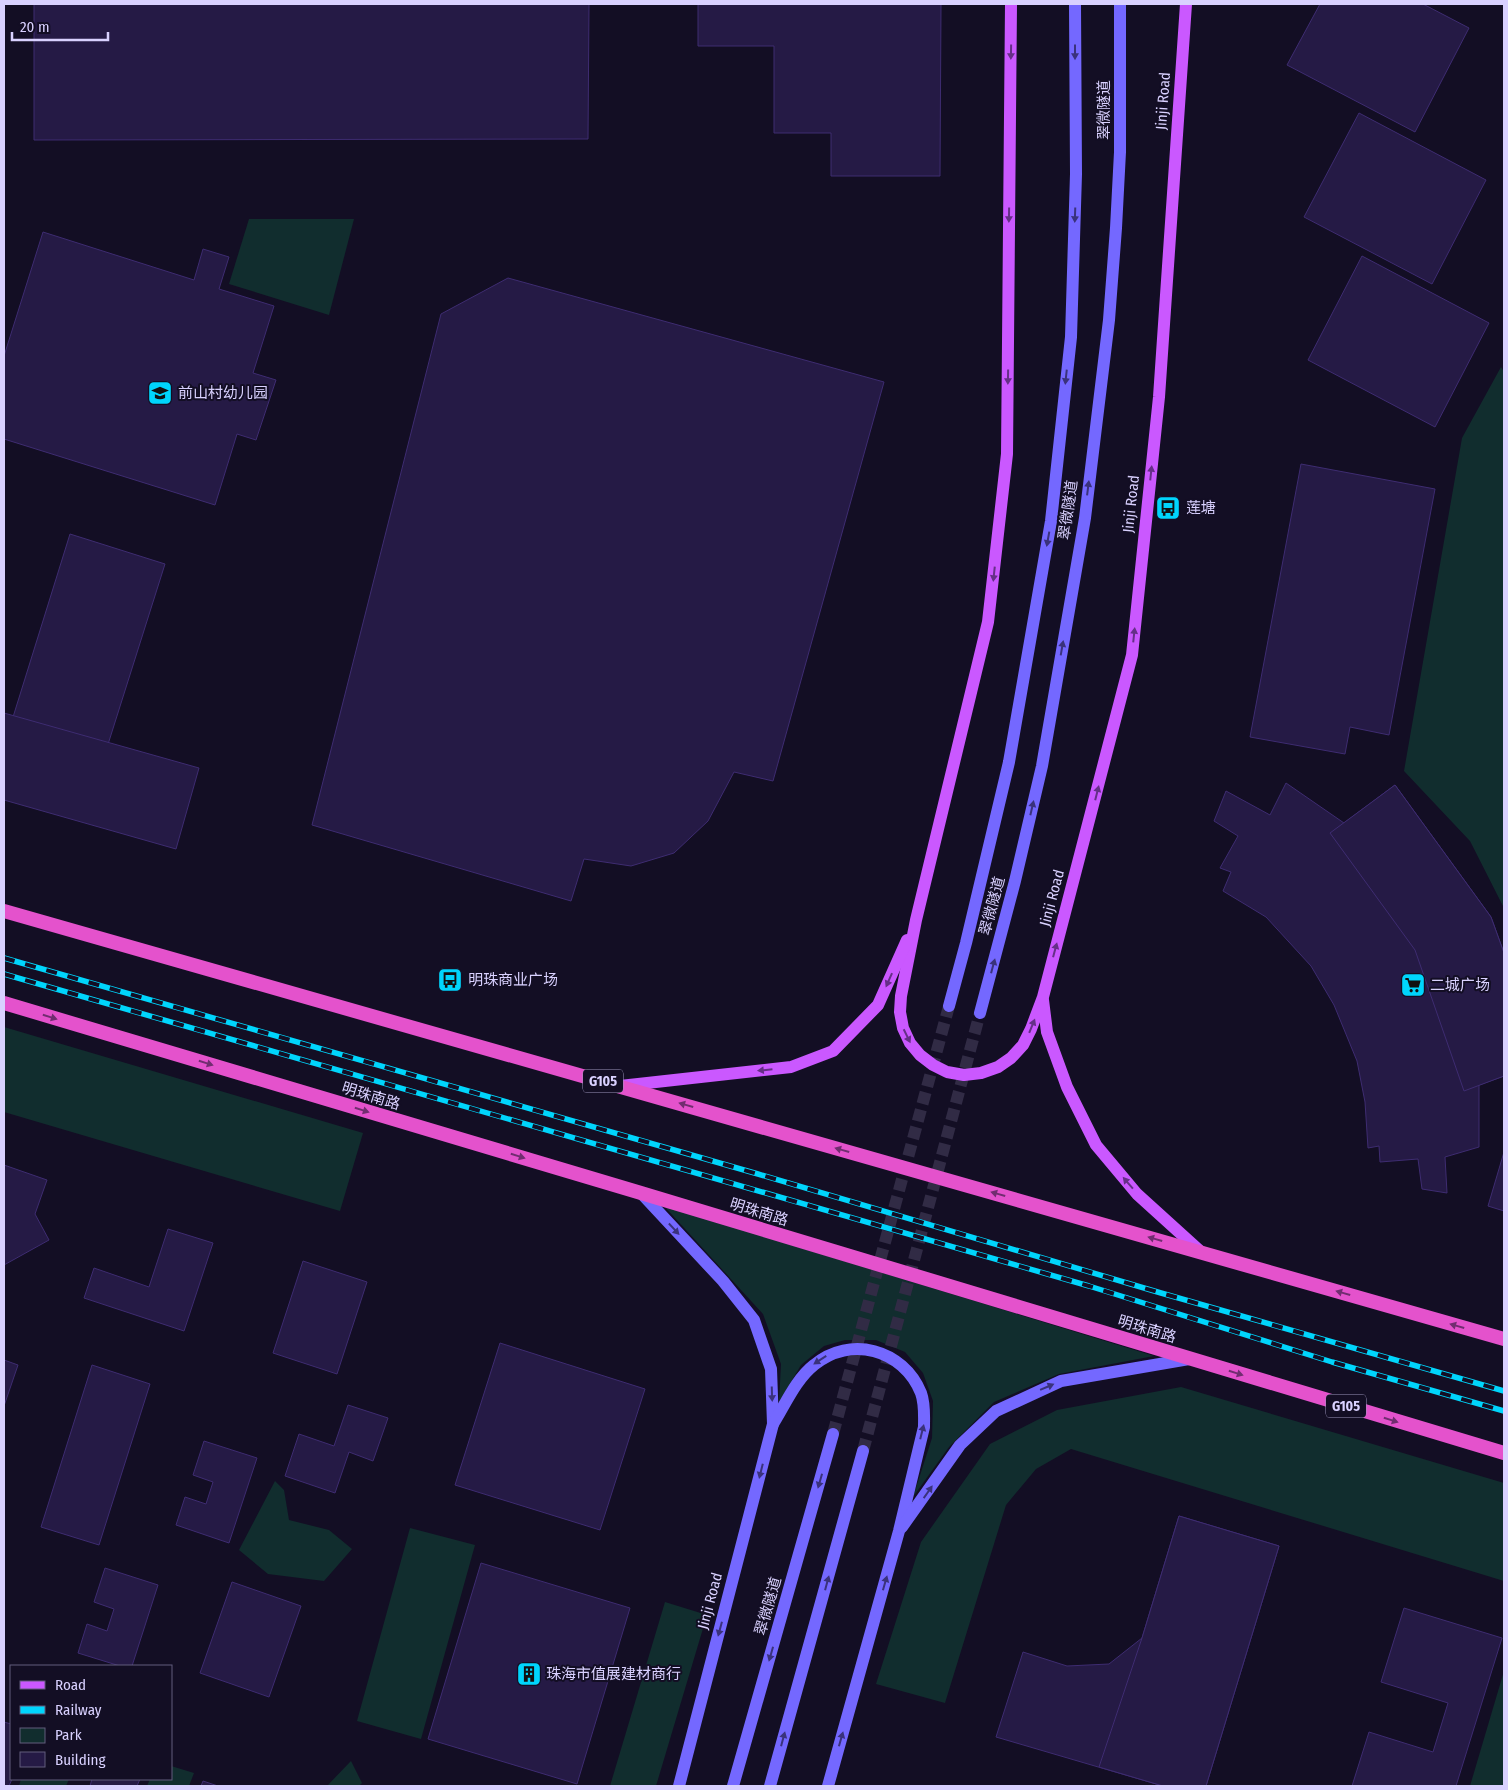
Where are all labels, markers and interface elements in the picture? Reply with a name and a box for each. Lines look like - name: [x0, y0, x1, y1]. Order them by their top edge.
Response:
- scale bar: [12, 10, 109, 42]
- text: 20 m: [20, 18, 50, 36]
- one-way arrow: [1007, 45, 1015, 61]
- one-way arrow: [1071, 45, 1079, 61]
- street label: Jinji Road: [1152, 71, 1174, 131]
- street label: 翠微隧道: [1095, 80, 1113, 140]
- one-way arrow: [1005, 207, 1013, 223]
- one-way arrow: [1070, 207, 1078, 223]
- one-way arrow: [1062, 369, 1070, 385]
- one-way arrow: [1004, 370, 1012, 386]
- school or university icon: 前山村幼儿园: [147, 380, 173, 406]
- place label: 前山村幼儿园: [178, 384, 268, 402]
- one-way arrow: [1147, 465, 1155, 481]
- street label: Jinji Road: [1119, 474, 1143, 534]
- street label: 翠微隧道: [1055, 479, 1081, 541]
- one-way arrow: [1084, 480, 1092, 496]
- bus stop icon: 莲塘: [1155, 495, 1181, 521]
- place label: 莲塘: [1186, 499, 1216, 517]
- one-way arrow: [1043, 531, 1051, 547]
- one-way arrow: [990, 567, 998, 583]
- one-way arrow: [1130, 627, 1138, 643]
- one-way arrow: [1059, 640, 1067, 656]
- one-way arrow: [1093, 785, 1101, 800]
- one-way arrow: [1028, 800, 1036, 815]
- street label: Jinji Road: [1036, 868, 1068, 928]
- street label: 翠微隧道: [976, 875, 1008, 937]
- one-way arrow: [1052, 942, 1060, 957]
- one-way arrow: [989, 958, 997, 973]
- bus stop icon: 明珠商业广场: [437, 967, 463, 993]
- place label: 明珠商业广场: [468, 971, 558, 989]
- supermarket icon: 二城广场: [1400, 972, 1426, 998]
- one-way arrow: [884, 973, 892, 987]
- place label: 二城广场: [1430, 976, 1490, 994]
- one-way arrow: [43, 1014, 58, 1022]
- one-way arrow: [1028, 1019, 1036, 1033]
- one-way arrow: [902, 1028, 911, 1043]
- one-way arrow: [199, 1060, 214, 1068]
- one-way arrow: [757, 1066, 773, 1074]
- road number: G105: [583, 1070, 623, 1092]
- street label: 明珠南路: [340, 1079, 402, 1113]
- one-way arrow: [678, 1101, 693, 1109]
- one-way arrow: [355, 1106, 370, 1114]
- one-way arrow: [834, 1145, 849, 1153]
- one-way arrow: [510, 1153, 525, 1161]
- one-way arrow: [1122, 1177, 1134, 1189]
- one-way arrow: [991, 1190, 1006, 1198]
- street label: 明珠南路: [728, 1195, 790, 1229]
- one-way arrow: [669, 1222, 680, 1235]
- one-way arrow: [1147, 1234, 1162, 1242]
- one-way arrow: [1335, 1288, 1350, 1296]
- street label: 明珠南路: [1116, 1312, 1178, 1346]
- one-way arrow: [1450, 1321, 1465, 1329]
- one-way arrow: [813, 1356, 827, 1365]
- one-way arrow: [1228, 1369, 1243, 1377]
- one-way arrow: [1040, 1383, 1054, 1391]
- one-way arrow: [768, 1386, 776, 1402]
- road number: G105: [1326, 1394, 1366, 1418]
- one-way arrow: [1384, 1416, 1399, 1424]
- one-way arrow: [918, 1425, 926, 1440]
- one-way arrow: [756, 1464, 764, 1479]
- one-way arrow: [816, 1473, 824, 1489]
- one-way arrow: [923, 1485, 933, 1499]
- street label: Jinji Road: [694, 1571, 726, 1631]
- street label: 翠微隧道: [751, 1575, 785, 1637]
- one-way arrow: [823, 1575, 831, 1590]
- one-way arrow: [881, 1575, 889, 1590]
- one-way arrow: [716, 1621, 724, 1636]
- one-way arrow: [766, 1647, 774, 1662]
- building icon: 珠海市值展建材商行: [516, 1661, 542, 1687]
- legend: [10, 1665, 172, 1780]
- place label: 珠海市值展建材商行: [546, 1665, 681, 1683]
- text: Road: [55, 1676, 86, 1694]
- text: Railway: [55, 1701, 102, 1719]
- text: Park: [55, 1726, 82, 1744]
- one-way arrow: [780, 1732, 788, 1747]
- one-way arrow: [837, 1732, 845, 1747]
- text: Building: [55, 1751, 106, 1769]

